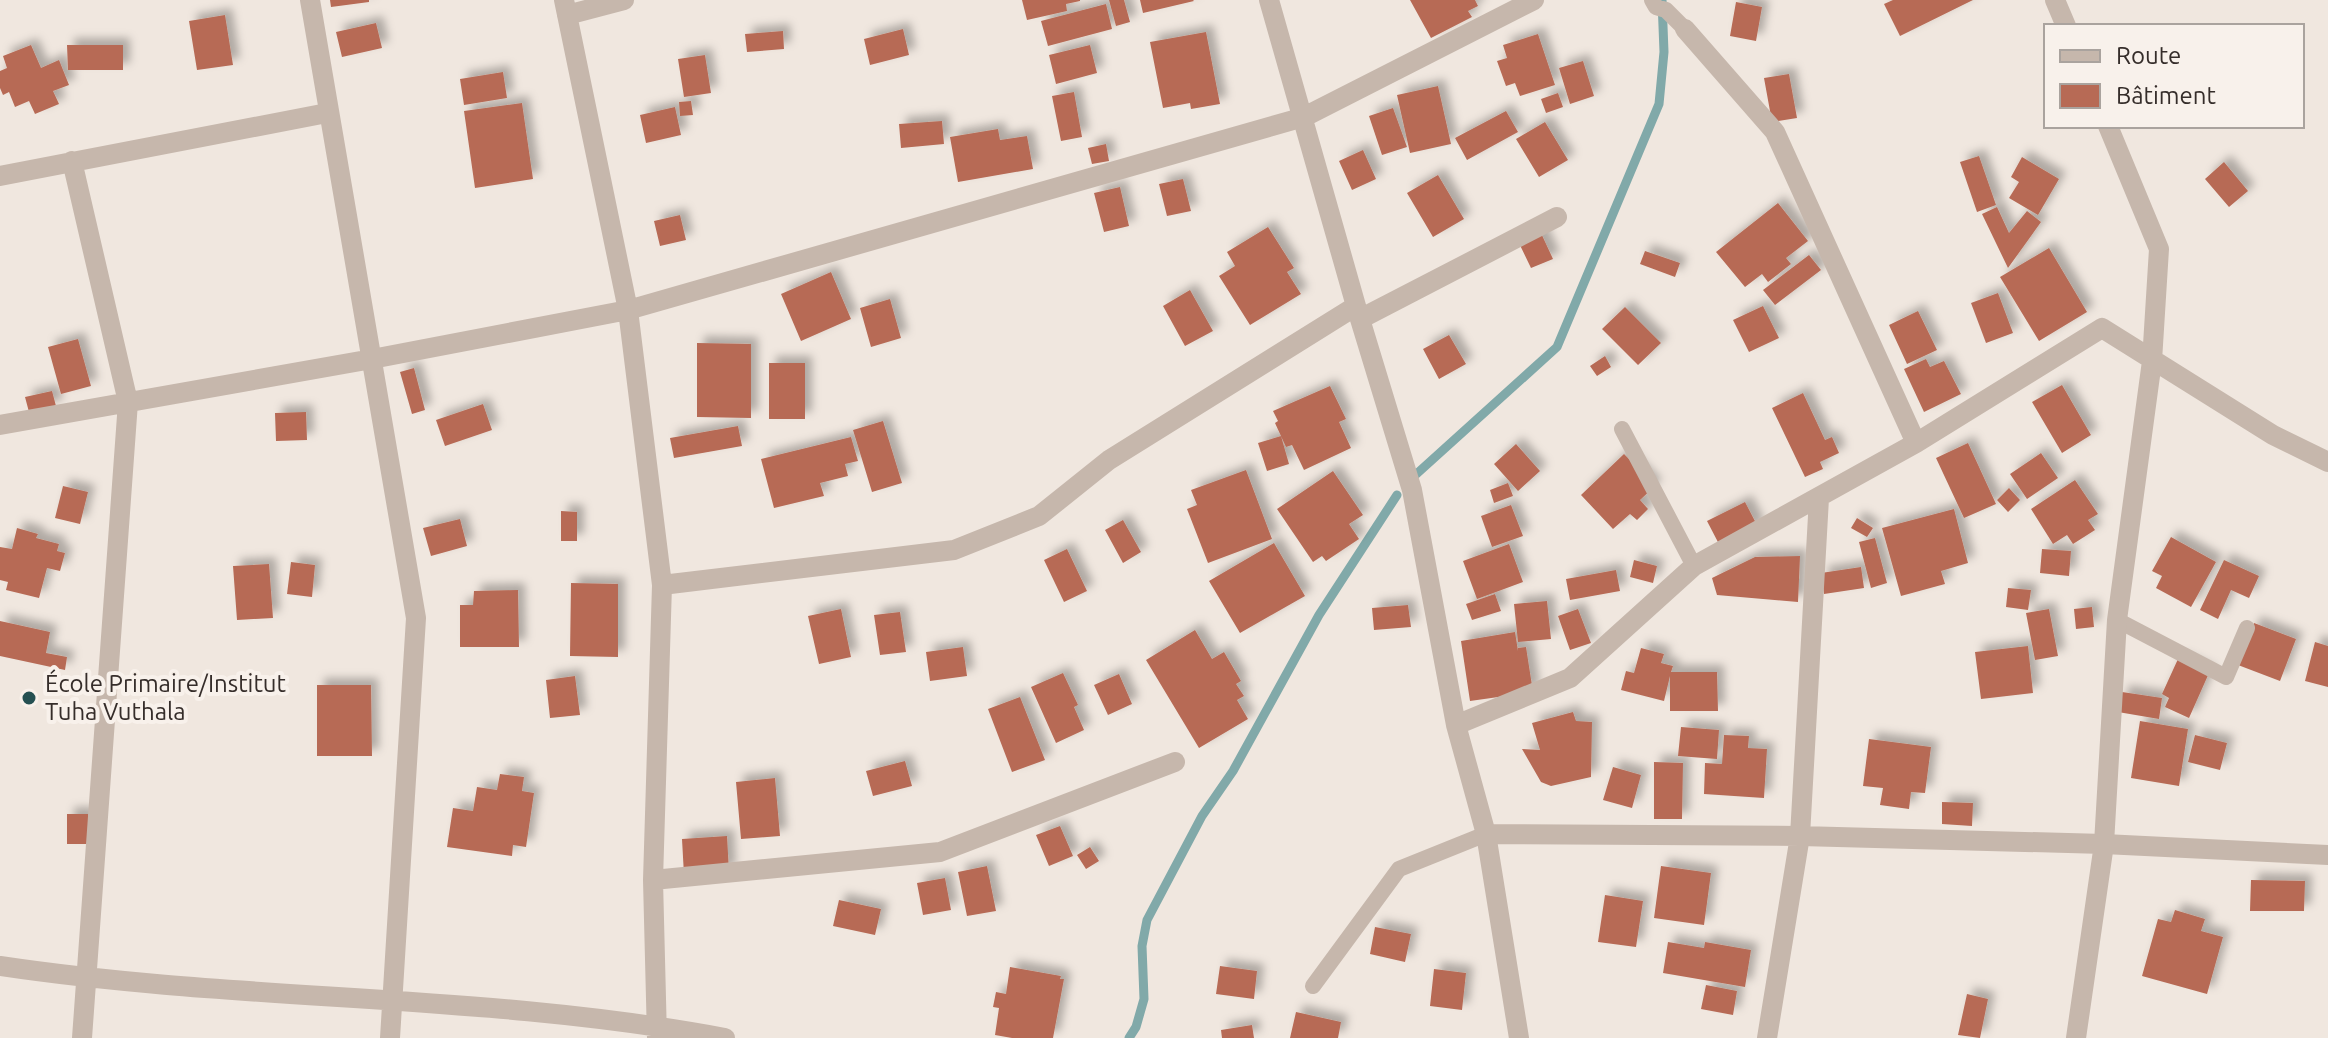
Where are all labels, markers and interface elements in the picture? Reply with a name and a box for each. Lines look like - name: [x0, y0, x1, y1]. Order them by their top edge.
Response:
- legend: [2044, 24, 2304, 128]
- text: Route: [2116, 42, 2181, 69]
- text: Bâtiment: [2116, 82, 2217, 109]
- place label: École Primaire/Institut Tuha Vuthala: [45, 669, 287, 725]
- marker: École Primaire/Institut Tuha Vuthala: [20, 689, 38, 707]

